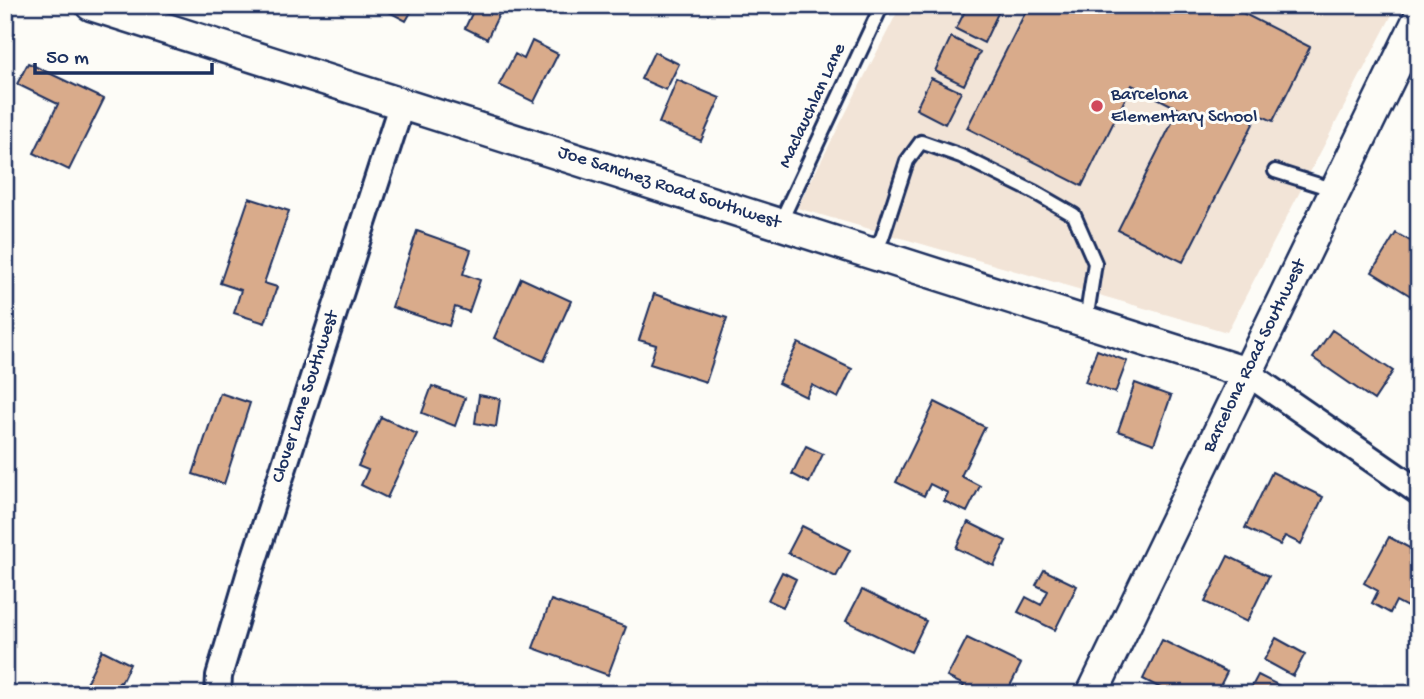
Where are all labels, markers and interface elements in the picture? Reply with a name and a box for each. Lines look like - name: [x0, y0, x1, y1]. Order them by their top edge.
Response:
- scale bar: [35, 32, 212, 76]
- street label: Maclauchlan Lane: [774, 40, 852, 172]
- text: 50 m: [46, 47, 89, 72]
- place label: Barcelona Elementary School: [1110, 84, 1257, 129]
- marker: Barcelona Elementary School: [1089, 98, 1105, 114]
- street label: Joe Sanchez Road Southwest: [555, 141, 785, 236]
- street label: Barcelona Road Southwest: [1198, 254, 1313, 457]
- street label: Clover Lane Southwest: [267, 306, 345, 486]

